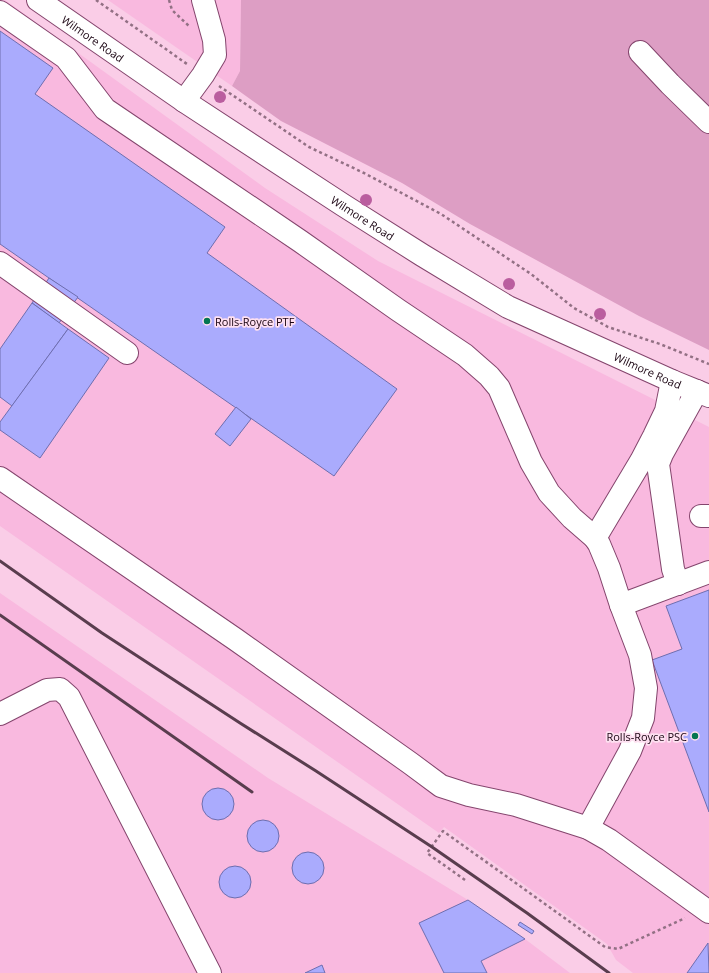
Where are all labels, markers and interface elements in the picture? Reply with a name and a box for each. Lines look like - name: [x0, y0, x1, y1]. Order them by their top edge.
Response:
- street label: Wilmore Road: [59, 11, 127, 65]
- street label: Wilmore Road: [328, 192, 397, 243]
- place label: Rolls-Royce PTF: [215, 314, 295, 329]
- marker: Rolls-Royce PTF: [202, 316, 212, 326]
- street label: Wilmore Road: [612, 348, 684, 392]
- place label: Rolls-Royce PSC: [606, 729, 687, 744]
- marker: Rolls-Royce PSC: [690, 731, 700, 741]

